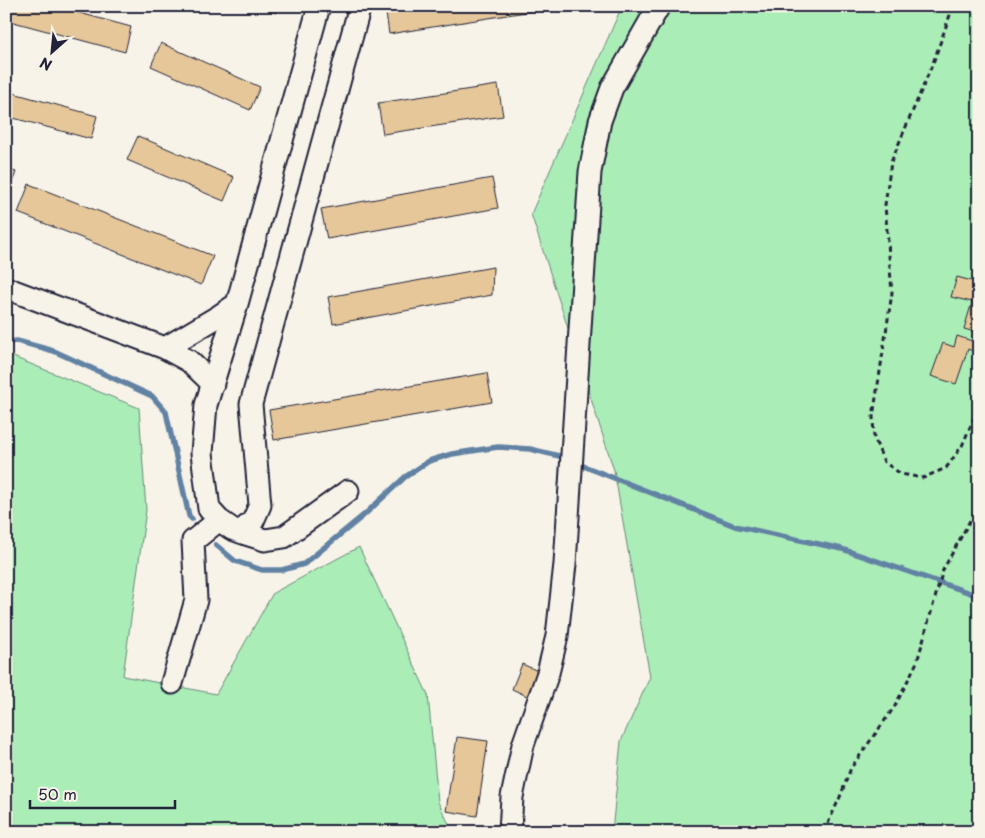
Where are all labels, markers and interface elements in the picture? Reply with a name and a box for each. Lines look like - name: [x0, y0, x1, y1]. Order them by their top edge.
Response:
- north arrow: [28, 28, 78, 78]
- text: N: [36, 52, 56, 76]
- scale bar: [30, 778, 175, 810]
- text: 50 m: [38, 782, 77, 805]

